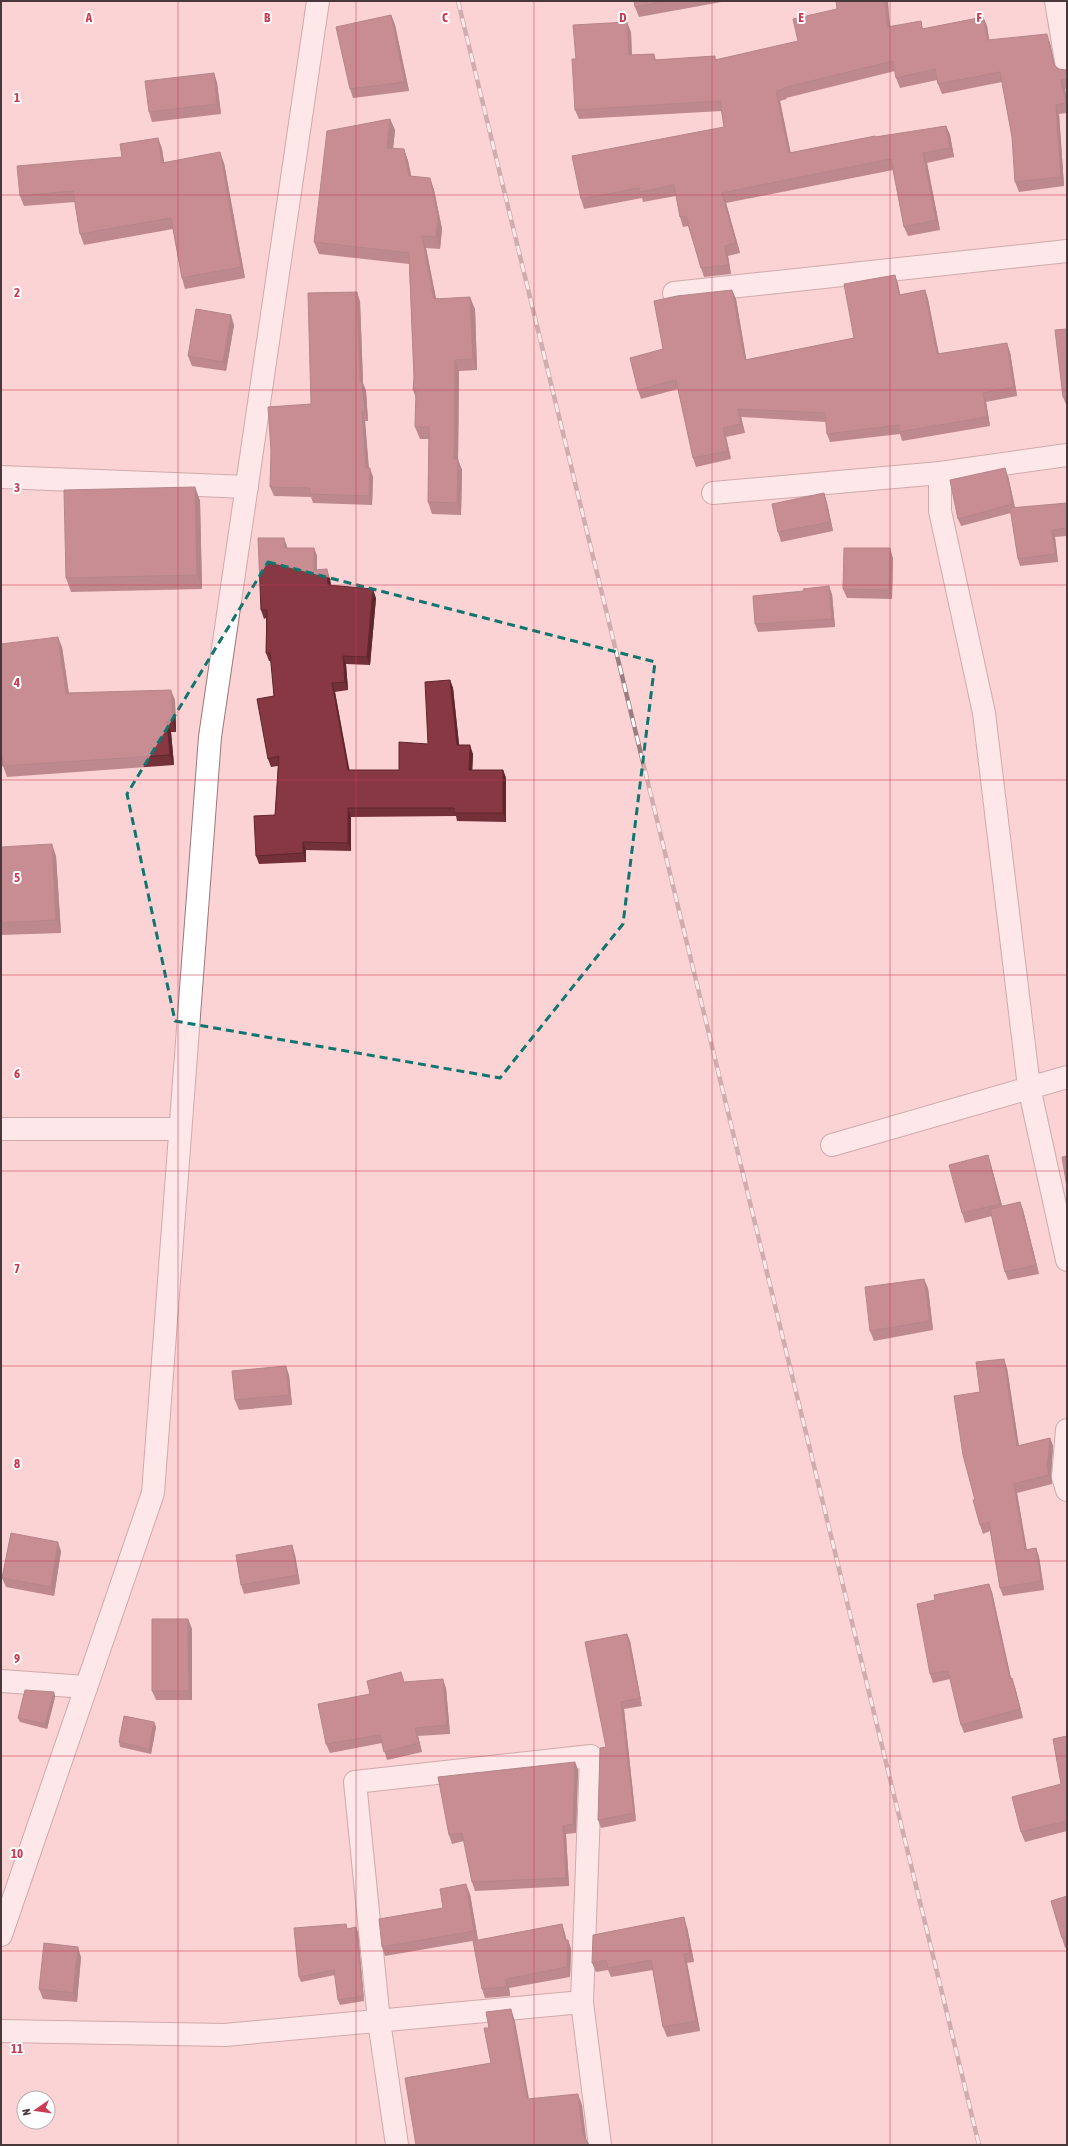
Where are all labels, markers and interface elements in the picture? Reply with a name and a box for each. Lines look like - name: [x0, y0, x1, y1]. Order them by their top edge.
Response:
- text: A: [85, 10, 93, 25]
- text: B: [264, 10, 271, 25]
- text: C: [442, 10, 448, 25]
- text: D: [619, 10, 627, 25]
- text: E: [798, 10, 804, 25]
- text: F: [976, 10, 982, 25]
- text: 1: [14, 90, 20, 105]
- text: 2: [14, 285, 20, 300]
- text: 3: [14, 480, 20, 495]
- text: 4: [13, 675, 20, 690]
- text: 5: [14, 870, 20, 885]
- text: 6: [14, 1066, 20, 1081]
- text: 7: [14, 1261, 20, 1276]
- text: 8: [14, 1456, 20, 1471]
- text: 9: [14, 1651, 20, 1666]
- text: 10: [11, 1846, 23, 1861]
- text: 11: [11, 2041, 23, 2056]
- north arrow: [16, 2090, 56, 2130]
- text: N: [20, 2108, 33, 2117]

